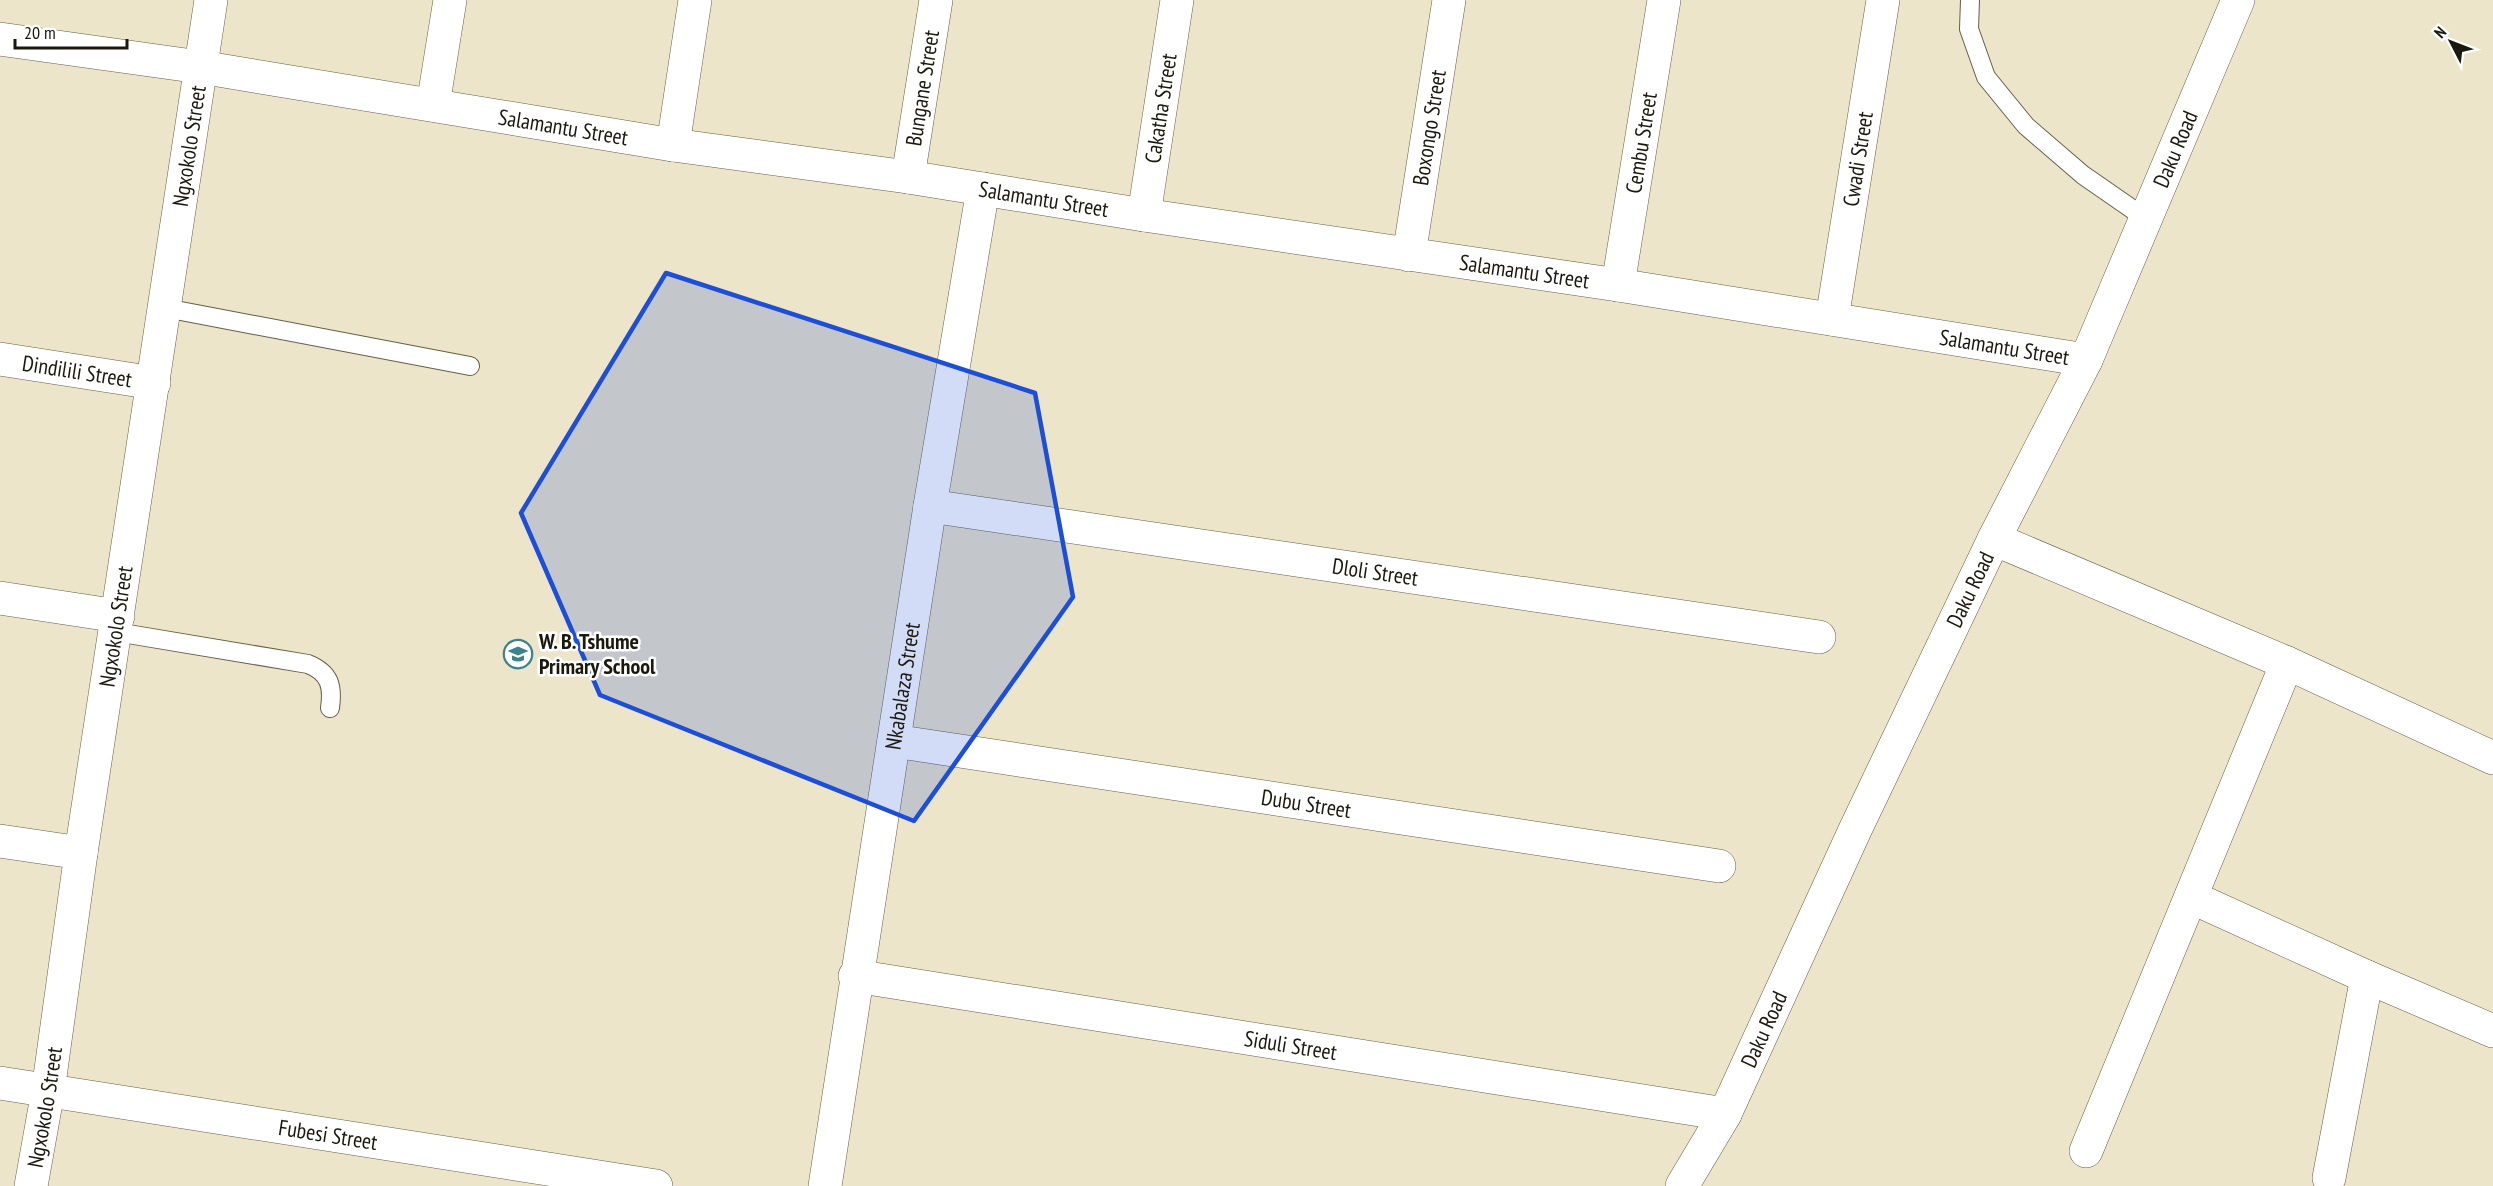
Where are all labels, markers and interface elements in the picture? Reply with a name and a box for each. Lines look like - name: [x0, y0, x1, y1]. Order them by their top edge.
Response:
- scale bar: [15, 12, 128, 50]
- north arrow: [2421, 12, 2481, 72]
- text: 20 m: [24, 21, 56, 44]
- text: N: [2430, 22, 2450, 42]
- street label: Bungane Street: [899, 28, 945, 148]
- street label: Cakatha Street: [1138, 51, 1183, 165]
- street label: Boxongo Street: [1406, 68, 1452, 187]
- street label: Ngxokolo Street: [166, 83, 212, 209]
- street label: Cembu Street: [1619, 90, 1663, 196]
- street label: Salamantu Street: [496, 102, 630, 151]
- street label: Daku Road: [2146, 106, 2204, 192]
- street label: Cwadi Street: [1836, 110, 1879, 209]
- street label: Salamantu Street: [977, 175, 1111, 223]
- street label: Salamantu Street: [1458, 248, 1591, 295]
- street label: Salamantu Street: [1938, 323, 2071, 371]
- street label: Dindilili Street: [20, 349, 134, 393]
- street label: Daku Road: [1940, 547, 2000, 632]
- street label: Dloli Street: [1330, 551, 1420, 592]
- street label: Ngxokolo Street: [92, 564, 139, 689]
- street label: Nkabalaza Street: [879, 620, 926, 752]
- place label: W. B. Tshume Primary School: [538, 627, 656, 680]
- school or university icon: W. B. Tshume Primary School: [502, 638, 534, 670]
- street label: Dubu Street: [1259, 783, 1353, 824]
- street label: Daku Road: [1734, 987, 1793, 1072]
- street label: Siduli Street: [1242, 1024, 1339, 1066]
- street label: Ngxokolo Street: [21, 1045, 68, 1170]
- street label: Fubesi Street: [277, 1113, 379, 1156]

